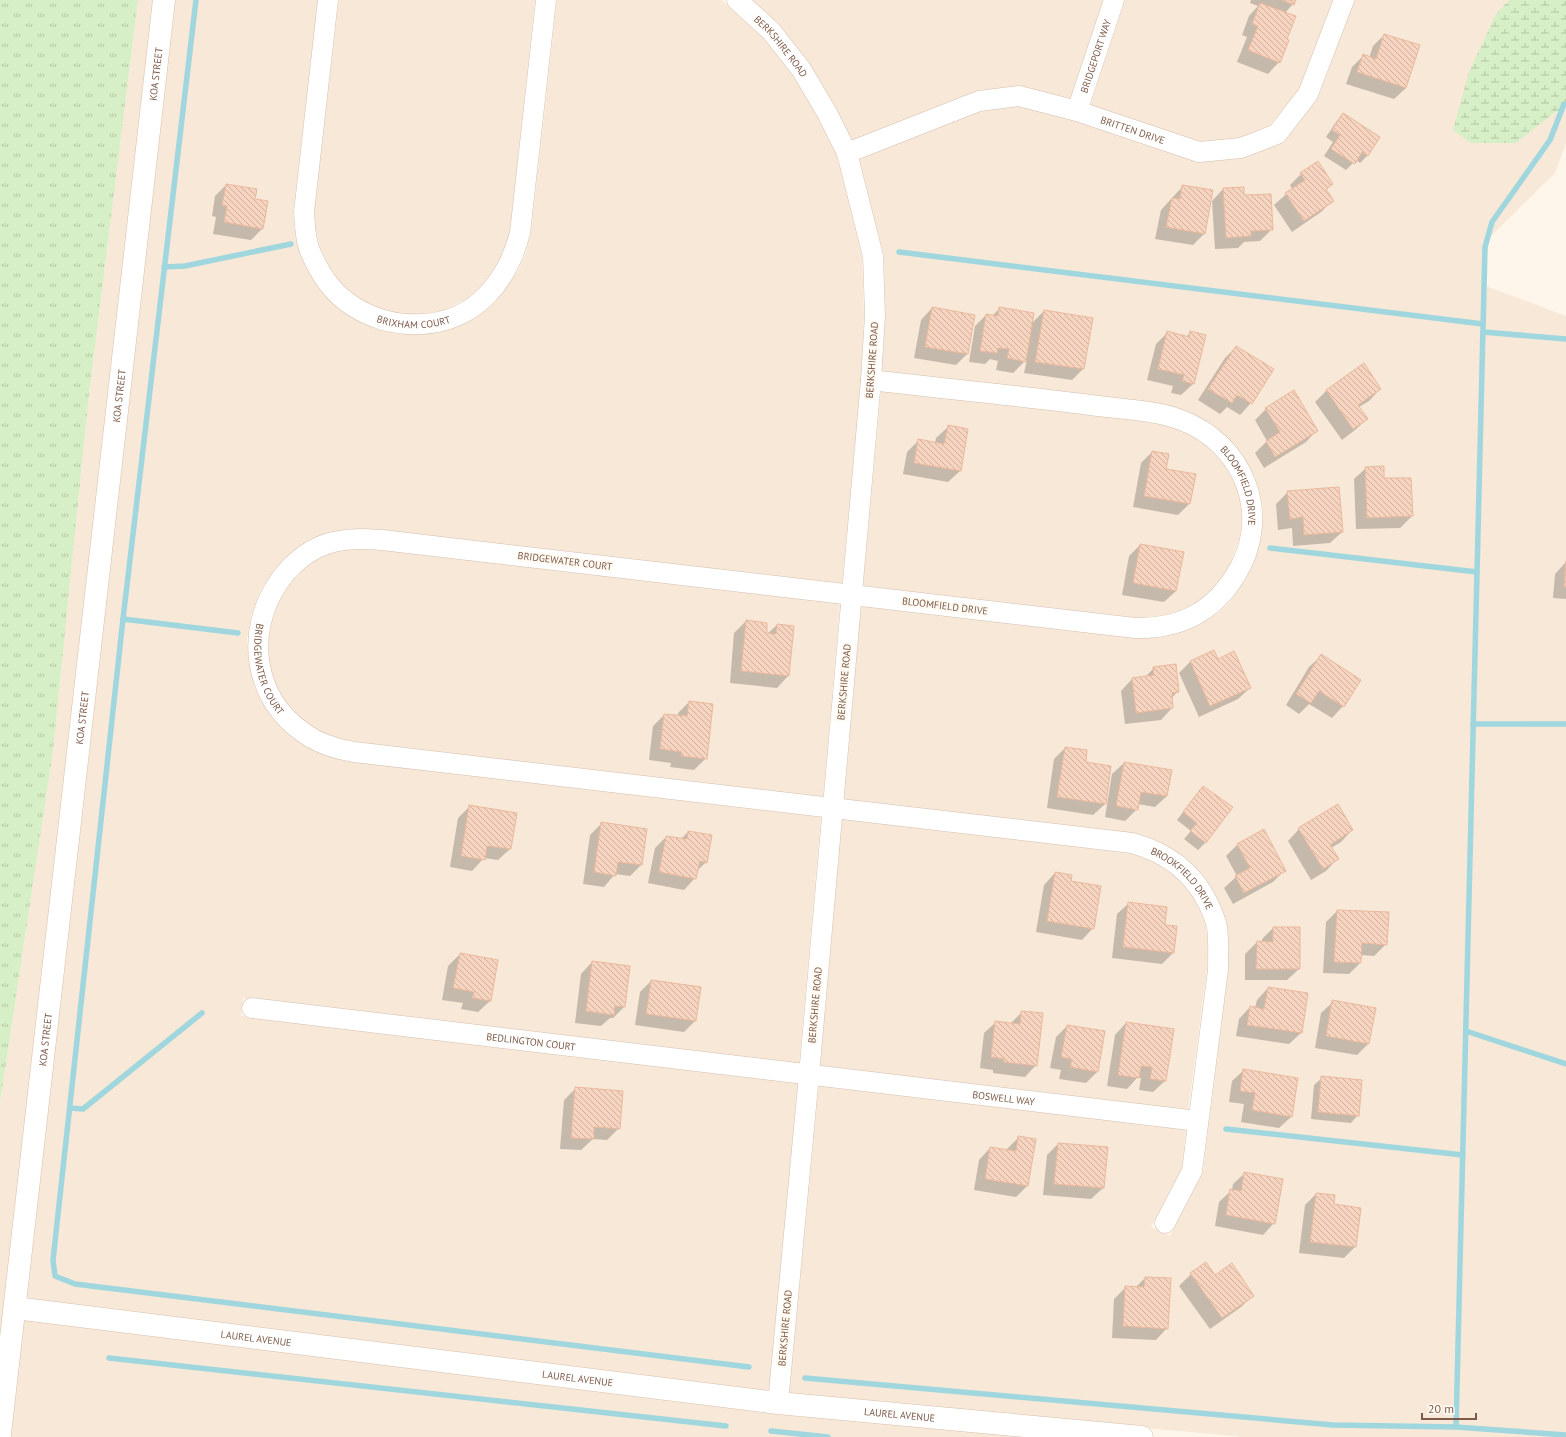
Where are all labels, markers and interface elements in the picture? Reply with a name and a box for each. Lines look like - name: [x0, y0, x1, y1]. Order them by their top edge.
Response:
- street label: BERKSHIRE ROAD: [752, 12, 811, 79]
- street label: BRIDGEPORT WAY: [1077, 17, 1114, 94]
- street label: KOA STREET: [146, 46, 165, 101]
- street label: BRITTEN DRIVE: [1099, 113, 1167, 147]
- street label: BRIXHAM COURT: [375, 312, 452, 331]
- street label: BERKSHIRE ROAD: [863, 321, 881, 399]
- street label: KOA STREET: [109, 368, 128, 423]
- street label: BLOOMFIELD DRIVE: [1218, 443, 1259, 526]
- street label: BRIDGEWATER COURT: [517, 549, 613, 573]
- street label: BLOOMFIELD DRIVE: [901, 594, 989, 618]
- street label: BRIDGEWATER COURT: [252, 622, 287, 718]
- street label: BERKSHIRE ROAD: [834, 643, 854, 721]
- street label: KOA STREET: [72, 690, 91, 745]
- street label: BROOKFIELD DRIVE: [1149, 844, 1217, 911]
- street label: BERKSHIRE ROAD: [805, 966, 825, 1044]
- street label: KOA STREET: [36, 1012, 55, 1067]
- street label: BEDLINGTON COURT: [486, 1030, 577, 1053]
- street label: BOSWELL WAY: [972, 1088, 1036, 1108]
- street label: BERKSHIRE ROAD: [775, 1289, 795, 1367]
- street label: LAUREL AVENUE: [220, 1327, 292, 1349]
- street label: LAUREL AVENUE: [542, 1367, 614, 1389]
- scale bar: [1422, 1395, 1476, 1421]
- text: 20 m: [1428, 1401, 1454, 1416]
- street label: LAUREL AVENUE: [864, 1405, 936, 1424]

